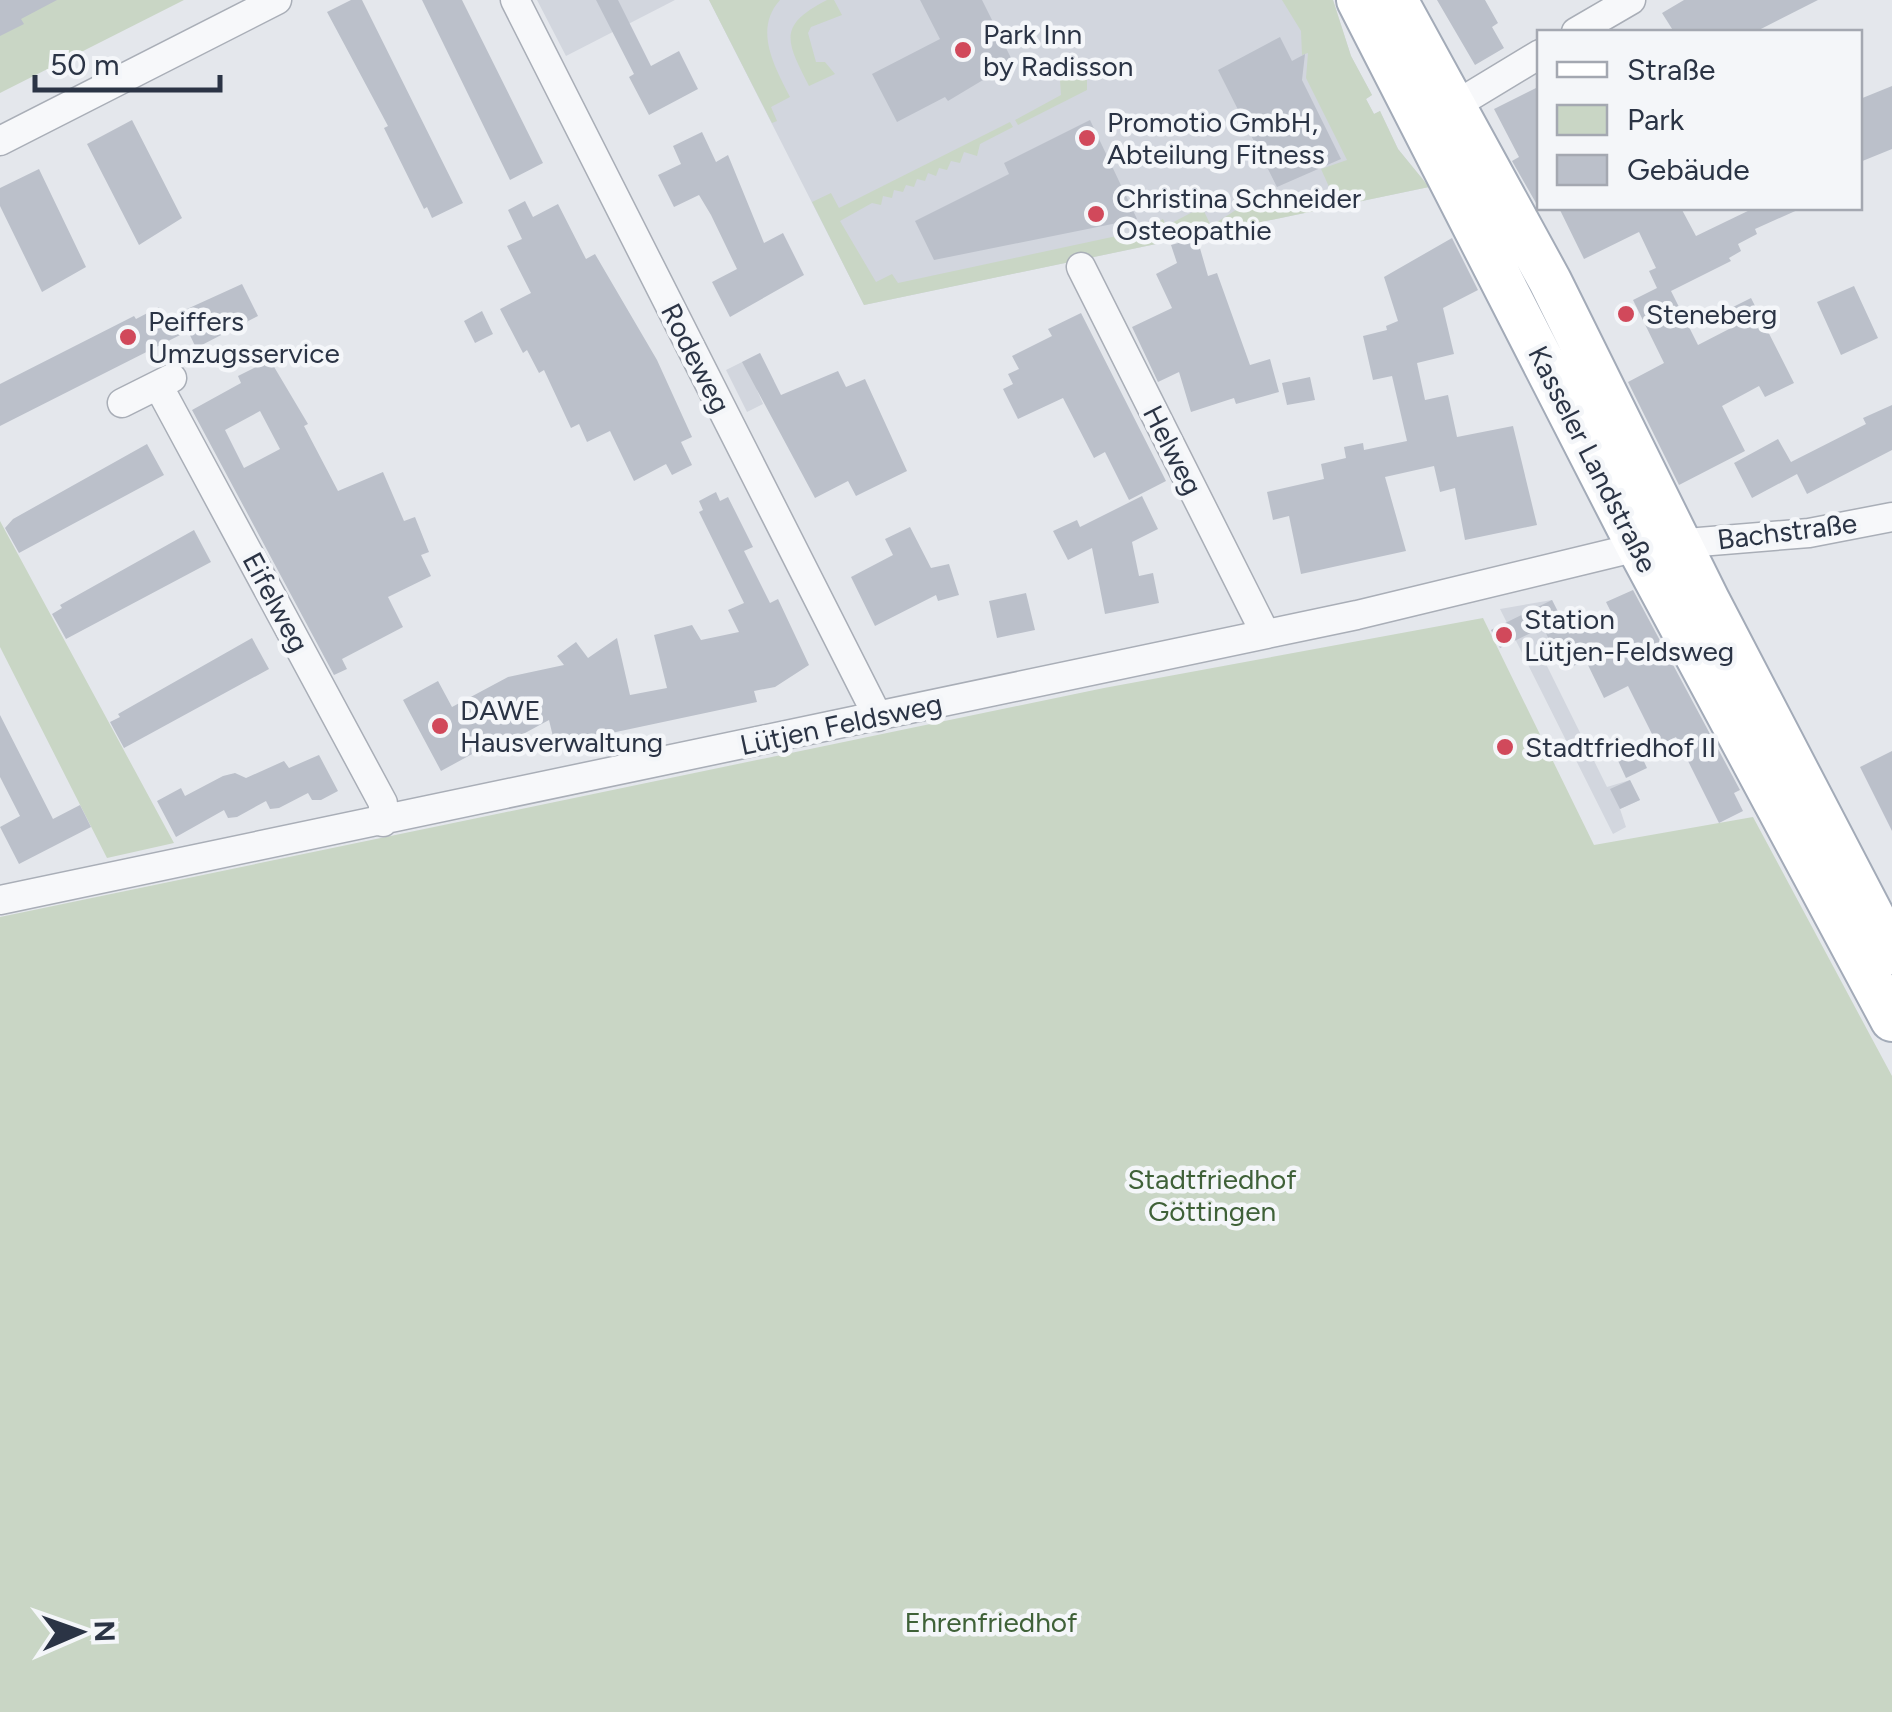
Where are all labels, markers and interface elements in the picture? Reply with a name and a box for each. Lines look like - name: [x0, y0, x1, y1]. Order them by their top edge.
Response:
- place label: Park Inn by Radisson: [983, 17, 1133, 83]
- scale bar: [35, 30, 220, 92]
- legend: [1537, 30, 1862, 210]
- marker: Park Inn by Radisson: [952, 39, 974, 61]
- text: 50 m: [50, 46, 119, 83]
- text: Straße: [1627, 51, 1716, 88]
- text: Park: [1627, 101, 1685, 138]
- place label: Promotio GmbH, Abteilung Fitness: [1107, 105, 1325, 171]
- marker: Promotio GmbH, Abteilung Fitness: [1076, 127, 1098, 149]
- text: Gebäude: [1627, 151, 1750, 188]
- place label: Christina Schneider Osteopathie: [1116, 181, 1362, 247]
- marker: Christina Schneider Osteopathie: [1085, 203, 1107, 225]
- place label: Steneberg: [1646, 297, 1778, 331]
- street label: Rodeweg: [654, 298, 738, 418]
- marker: Steneberg: [1615, 303, 1637, 325]
- place label: Peiffers Umzugsservice: [148, 304, 340, 370]
- marker: Peiffers Umzugsservice: [117, 326, 139, 348]
- street label: Kasseler Landstraße: [1521, 340, 1665, 578]
- street label: Helweg: [1136, 400, 1210, 500]
- street label: Bachstraße: [1715, 506, 1859, 556]
- street label: Eifelweg: [236, 546, 316, 658]
- place label: Station Lütjen-Feldsweg: [1524, 602, 1734, 668]
- marker: Station Lütjen-Feldsweg: [1493, 624, 1515, 646]
- street label: Lütjen Feldsweg: [737, 686, 945, 762]
- place label: DAWE Hausverwaltung: [460, 693, 663, 759]
- marker: DAWE Hausverwaltung: [429, 715, 451, 737]
- place label: Stadtfriedhof II: [1525, 730, 1716, 764]
- marker: Stadtfriedhof II: [1494, 736, 1516, 758]
- park label: Stadtfriedhof Göttingen: [1127, 1162, 1297, 1228]
- north arrow: [30, 1582, 130, 1682]
- park label: Ehrenfriedhof: [905, 1605, 1078, 1639]
- text: N: [88, 1620, 122, 1643]

